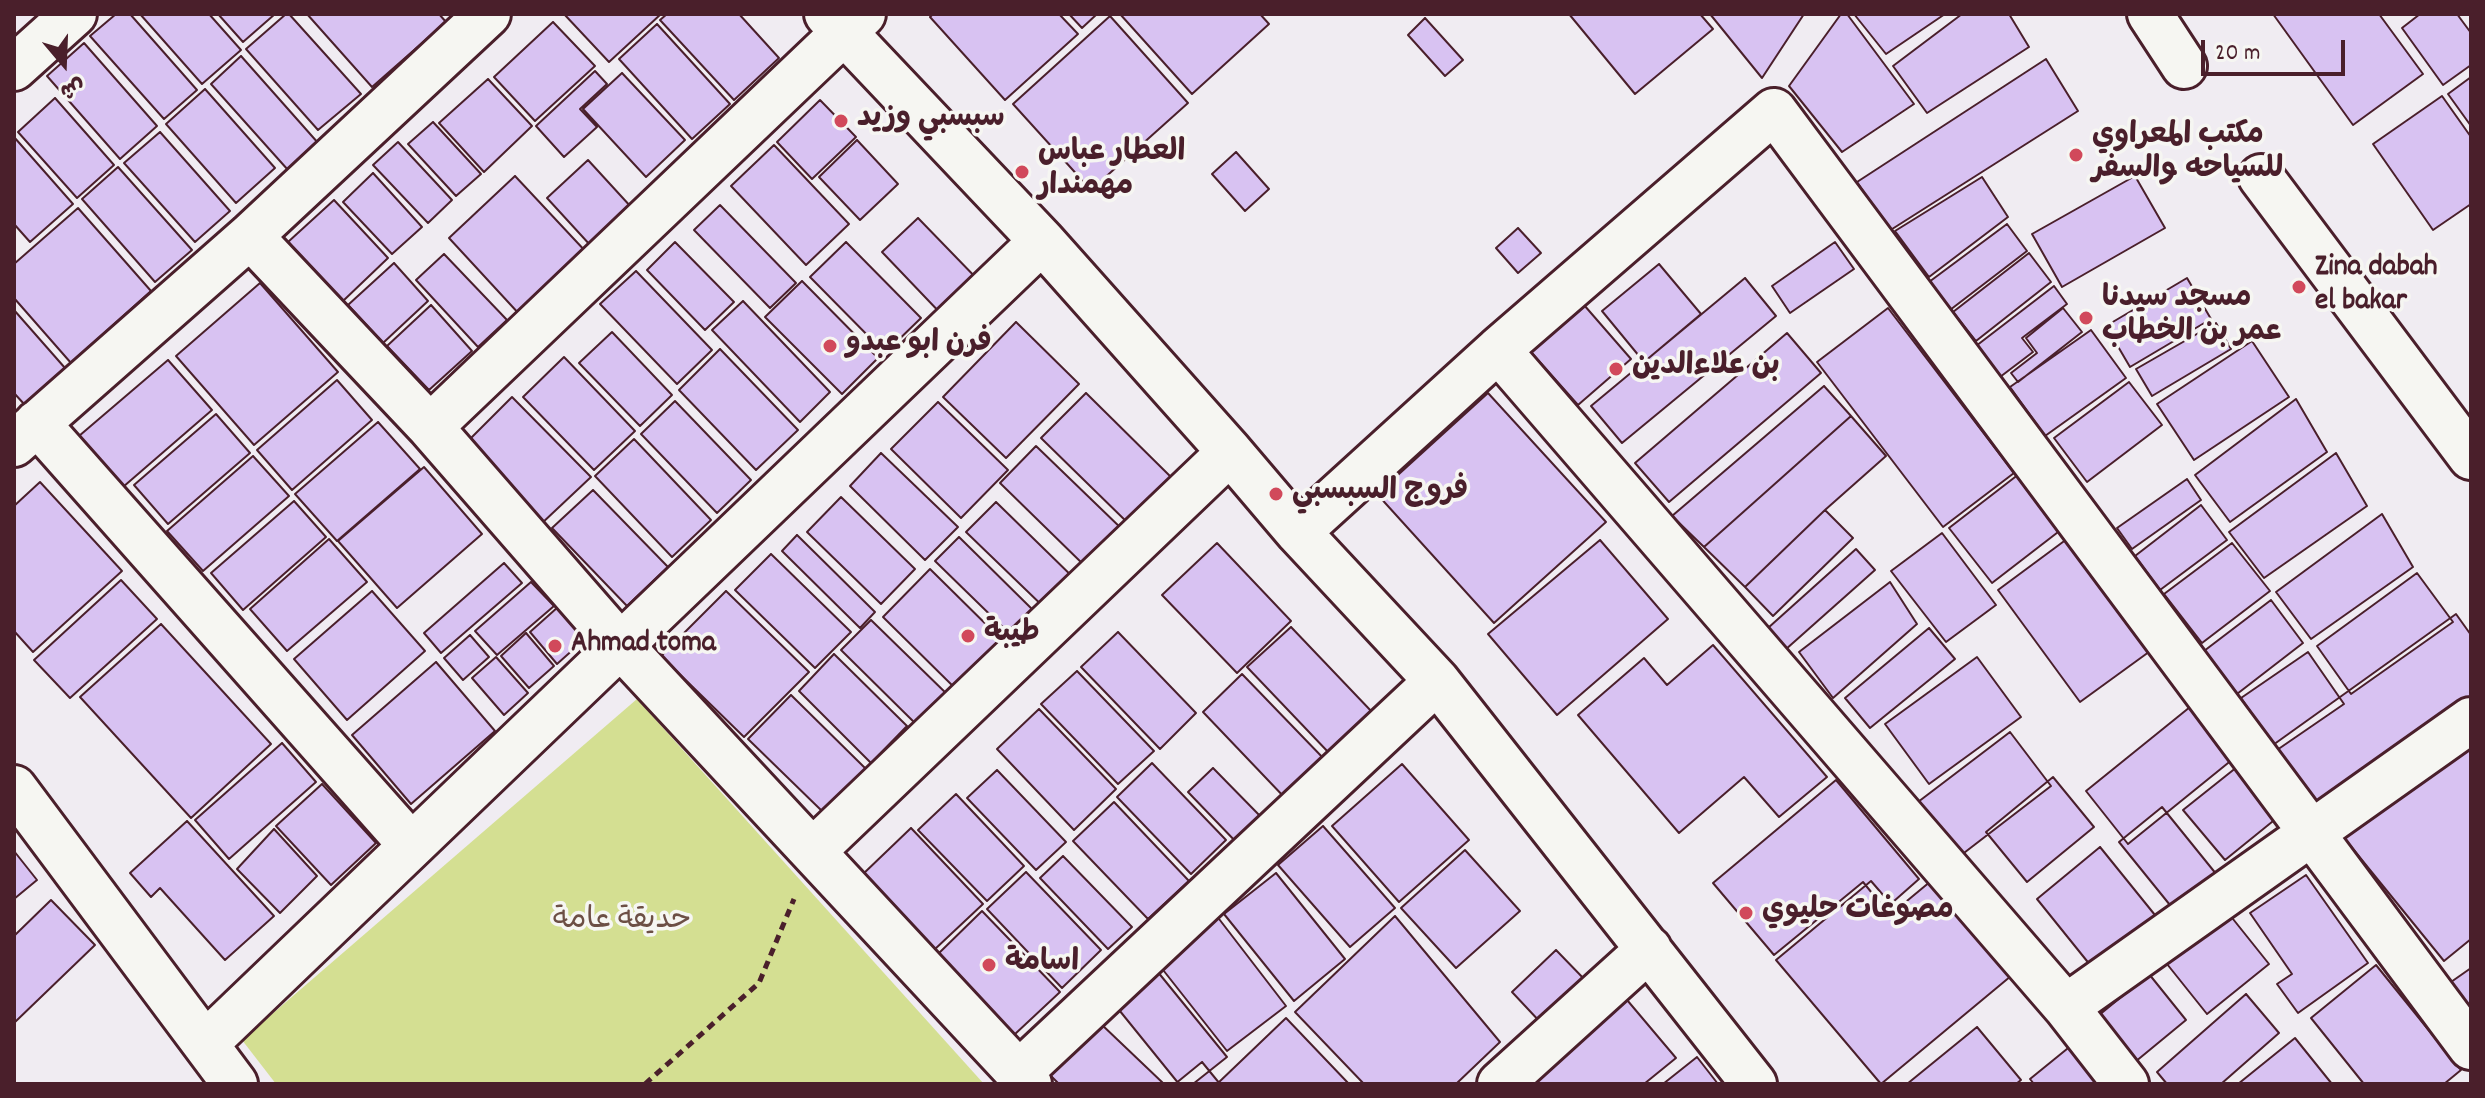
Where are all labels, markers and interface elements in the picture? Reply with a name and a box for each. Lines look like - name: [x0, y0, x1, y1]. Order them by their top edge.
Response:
- north arrow: [24, 24, 104, 104]
- scale bar: [2205, 24, 2349, 74]
- text: 20 m: [2215, 37, 2261, 71]
- text: ش: [55, 69, 88, 106]
- place label: سبسبي وزيد: [857, 103, 1005, 139]
- marker: سبسبي وزيد: [832, 112, 850, 130]
- place label: مكتب المعراوي للسياحه والسفر: [2092, 120, 2283, 190]
- place label: العطار عباس مهمندار: [1038, 137, 1185, 208]
- marker: مكتب المعراوي للسياحه والسفر: [2067, 146, 2085, 164]
- marker: العطار عباس مهمندار: [1013, 163, 1031, 181]
- place label: Zina dabah el bakar: [2315, 252, 2437, 322]
- marker: Zina dabah el bakar: [2290, 278, 2308, 296]
- place label: مسجد سيدنا عمر بن الخطاب: [2102, 283, 2281, 354]
- marker: مسجد سيدنا عمر بن الخطاب: [2077, 309, 2095, 327]
- place label: فرن ابو عبدو: [846, 328, 992, 364]
- marker: فرن ابو عبدو: [821, 337, 839, 355]
- place label: بن علاءالدين: [1632, 351, 1780, 387]
- marker: بن علاءالدين: [1607, 360, 1625, 378]
- place label: فروج السبسبي: [1292, 476, 1468, 512]
- marker: فروج السبسبي: [1267, 485, 1285, 503]
- place label: طيبة: [984, 618, 1040, 654]
- marker: طيبة: [959, 627, 977, 645]
- place label: Ahmad toma: [571, 628, 716, 664]
- marker: Ahmad toma: [546, 637, 564, 655]
- place label: مصوغات حليوي: [1762, 895, 1954, 931]
- marker: مصوغات حليوي: [1737, 904, 1755, 922]
- park label: حديقة عامة: [553, 905, 691, 941]
- place label: اسامة: [1005, 947, 1079, 983]
- marker: اسامة: [980, 956, 998, 974]

